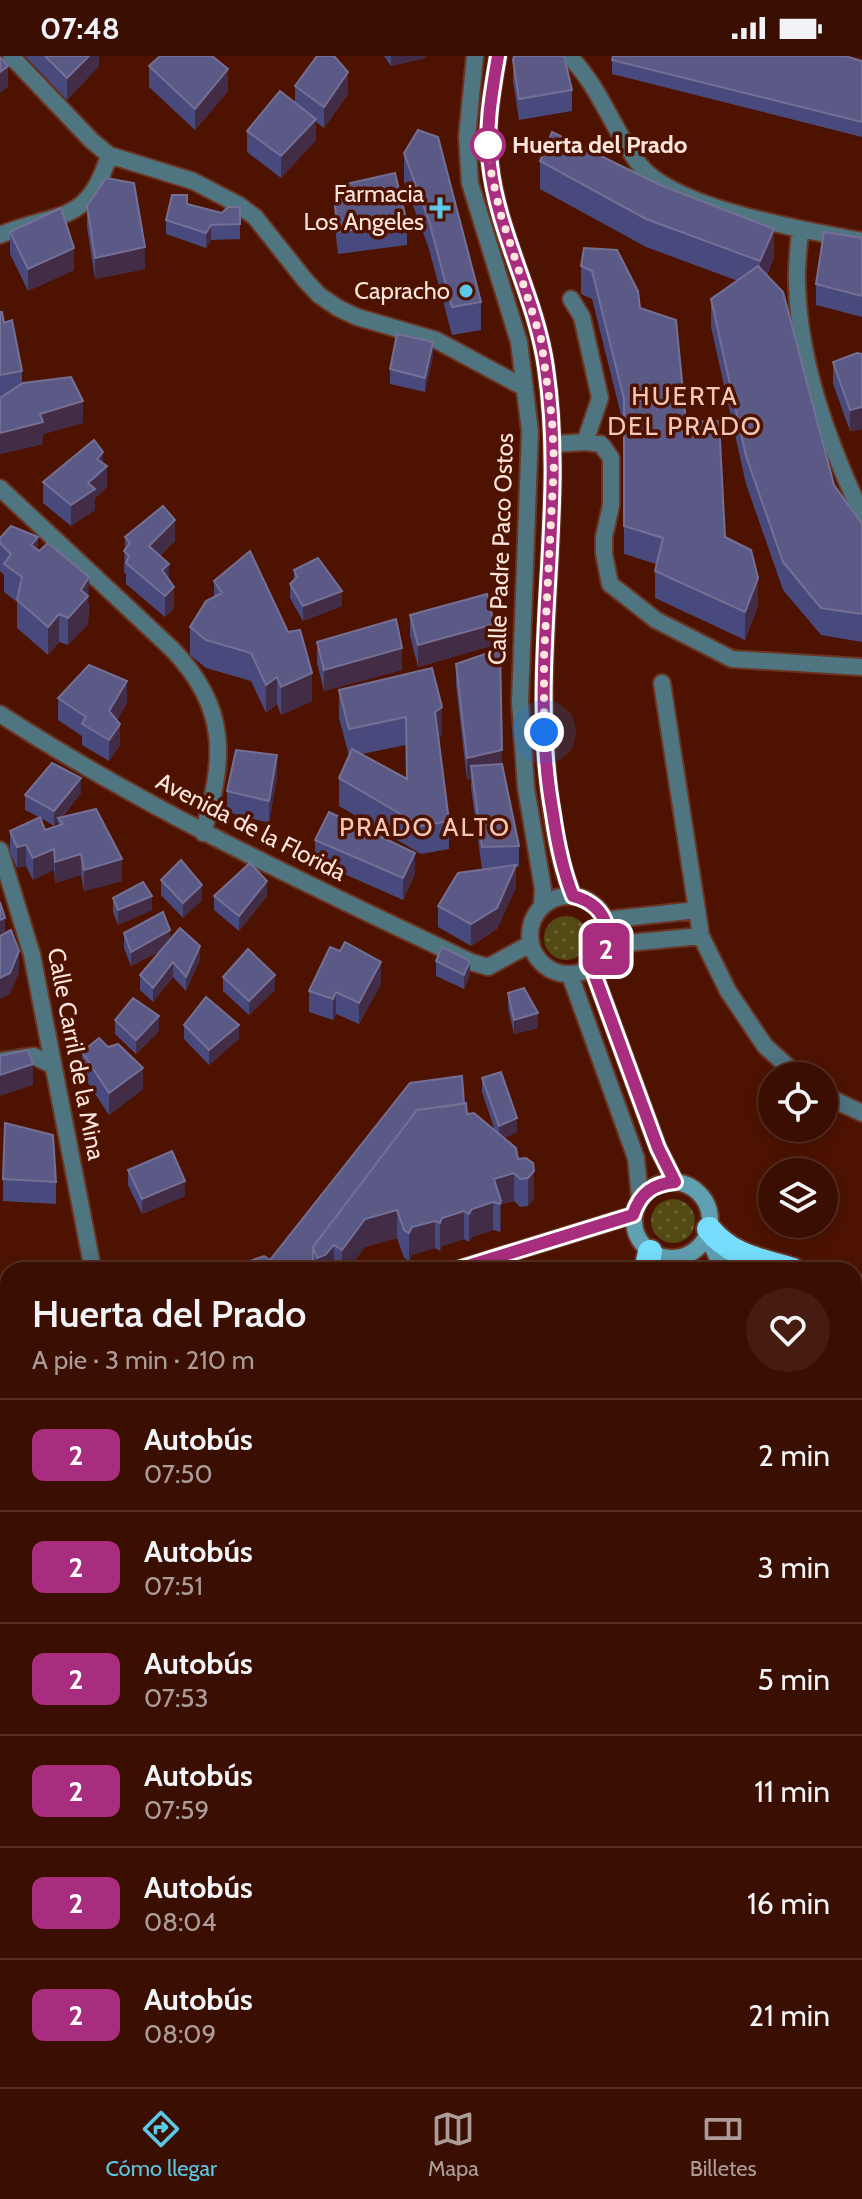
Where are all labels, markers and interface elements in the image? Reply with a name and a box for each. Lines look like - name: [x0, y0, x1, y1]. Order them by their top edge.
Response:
- text: 07:48: [40, 10, 120, 47]
- marker: Huerta del Prado: [471, 128, 505, 162]
- place label: Huerta del Prado: [512, 130, 688, 159]
- place label: Farmacia Los Angeles: [303, 179, 424, 236]
- marker: Farmacia Los Angeles: [431, 199, 449, 217]
- place label: Capracho: [354, 276, 450, 305]
- marker: Capracho: [457, 282, 475, 300]
- district label: HUERTA DEL PRADO: [607, 380, 763, 442]
- street label: Calle Padre Paco Ostos: [482, 432, 519, 665]
- your location: [524, 712, 564, 752]
- street label: Avenida de la Florida: [152, 766, 351, 887]
- district label: PRADO ALTO: [339, 811, 511, 843]
- line badge: 2: [580, 923, 632, 975]
- text: 2: [599, 932, 613, 966]
- street label: Calle Carril de la Mina: [42, 945, 111, 1163]
- map controls: [758, 1062, 838, 1238]
- button: locate: [758, 1062, 838, 1142]
- button: layers: [758, 1158, 838, 1238]
- button: heart: [746, 1288, 830, 1372]
- text: Huerta del Prado: [32, 1290, 306, 1337]
- text: A pie · 3 min · 210 m: [32, 1344, 255, 1376]
- text: Autobús: [144, 1421, 253, 1458]
- text: 2 min: [758, 1437, 830, 1474]
- text: 2: [69, 1438, 83, 1472]
- text: 07:50: [144, 1458, 213, 1490]
- text: Autobús: [144, 1533, 253, 1570]
- text: 3 min: [758, 1549, 830, 1586]
- text: 2: [69, 1550, 83, 1584]
- text: 07:51: [144, 1570, 203, 1602]
- text: Autobús: [144, 1645, 253, 1682]
- text: 5 min: [758, 1661, 830, 1698]
- text: 2: [69, 1662, 83, 1696]
- text: 07:53: [144, 1682, 208, 1714]
- text: Autobús: [144, 1757, 253, 1794]
- text: 11 min: [754, 1773, 830, 1810]
- text: 2: [69, 1774, 83, 1808]
- text: 07:59: [144, 1794, 209, 1826]
- text: Autobús: [144, 1869, 253, 1906]
- text: 16 min: [747, 1885, 830, 1922]
- text: 2: [69, 1886, 83, 1920]
- text: 08:04: [144, 1906, 217, 1938]
- text: Autobús: [144, 1981, 253, 2018]
- text: 21 min: [748, 1997, 830, 2034]
- text: 2: [69, 1998, 83, 2032]
- text: 08:09: [144, 2018, 216, 2050]
- tab: Cómo llegar: [105, 2107, 217, 2182]
- tab: Mapa: [428, 2107, 479, 2182]
- tab: Billetes: [690, 2107, 757, 2182]

